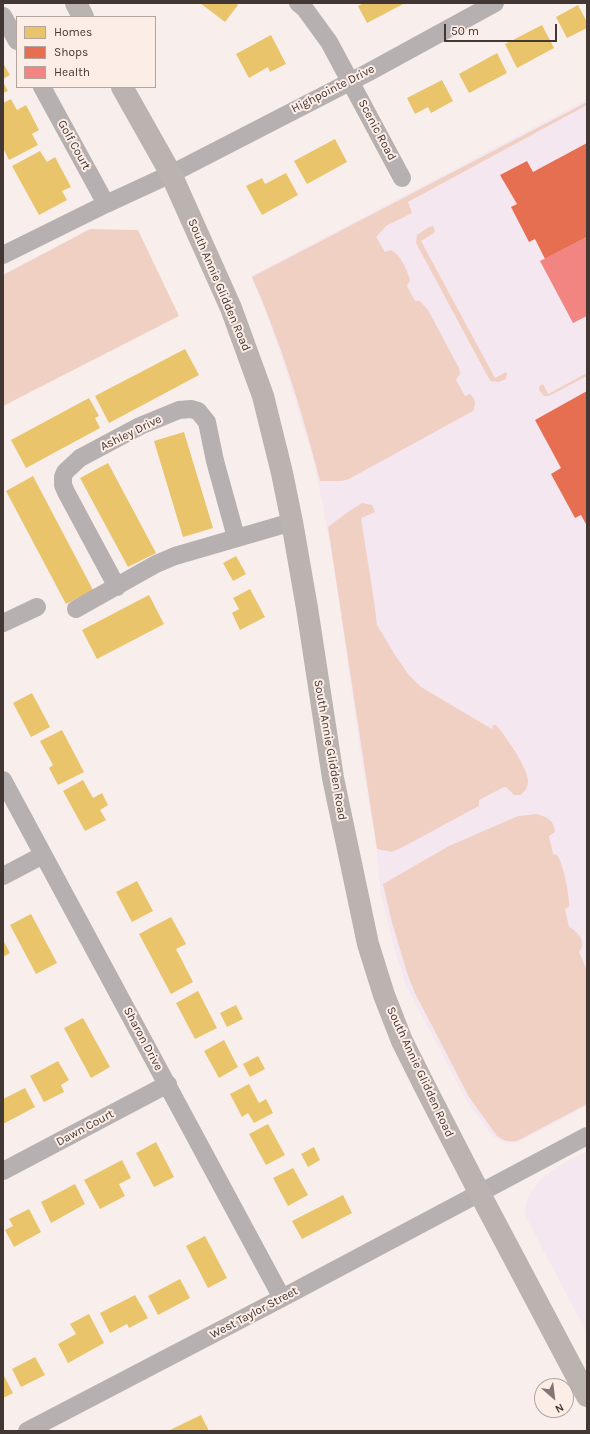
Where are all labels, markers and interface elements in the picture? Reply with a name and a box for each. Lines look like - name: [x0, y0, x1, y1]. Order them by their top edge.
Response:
- legend: [16, 16, 156, 88]
- scale bar: [446, 16, 559, 42]
- text: 50 m: [451, 24, 479, 38]
- text: Homes: [54, 25, 92, 39]
- text: Shops: [54, 45, 88, 59]
- street label: Highpointe Drive: [289, 62, 377, 116]
- text: Health: [54, 65, 90, 79]
- street label: Scenic Road: [355, 97, 399, 163]
- street label: Golf Court: [54, 118, 94, 172]
- street label: South Annie Glidden Road: [185, 217, 253, 353]
- street label: Ashley Drive: [98, 412, 164, 454]
- street label: South Annie Glidden Road: [311, 679, 349, 821]
- street label: South Annie Glidden Road: [383, 1004, 457, 1140]
- street label: Sharon Drive: [120, 1005, 166, 1073]
- street label: Dawn Court: [54, 1107, 116, 1149]
- street label: West Taylor Street: [208, 1284, 300, 1342]
- north arrow: [534, 1378, 574, 1418]
- text: N: [553, 1401, 566, 1416]

